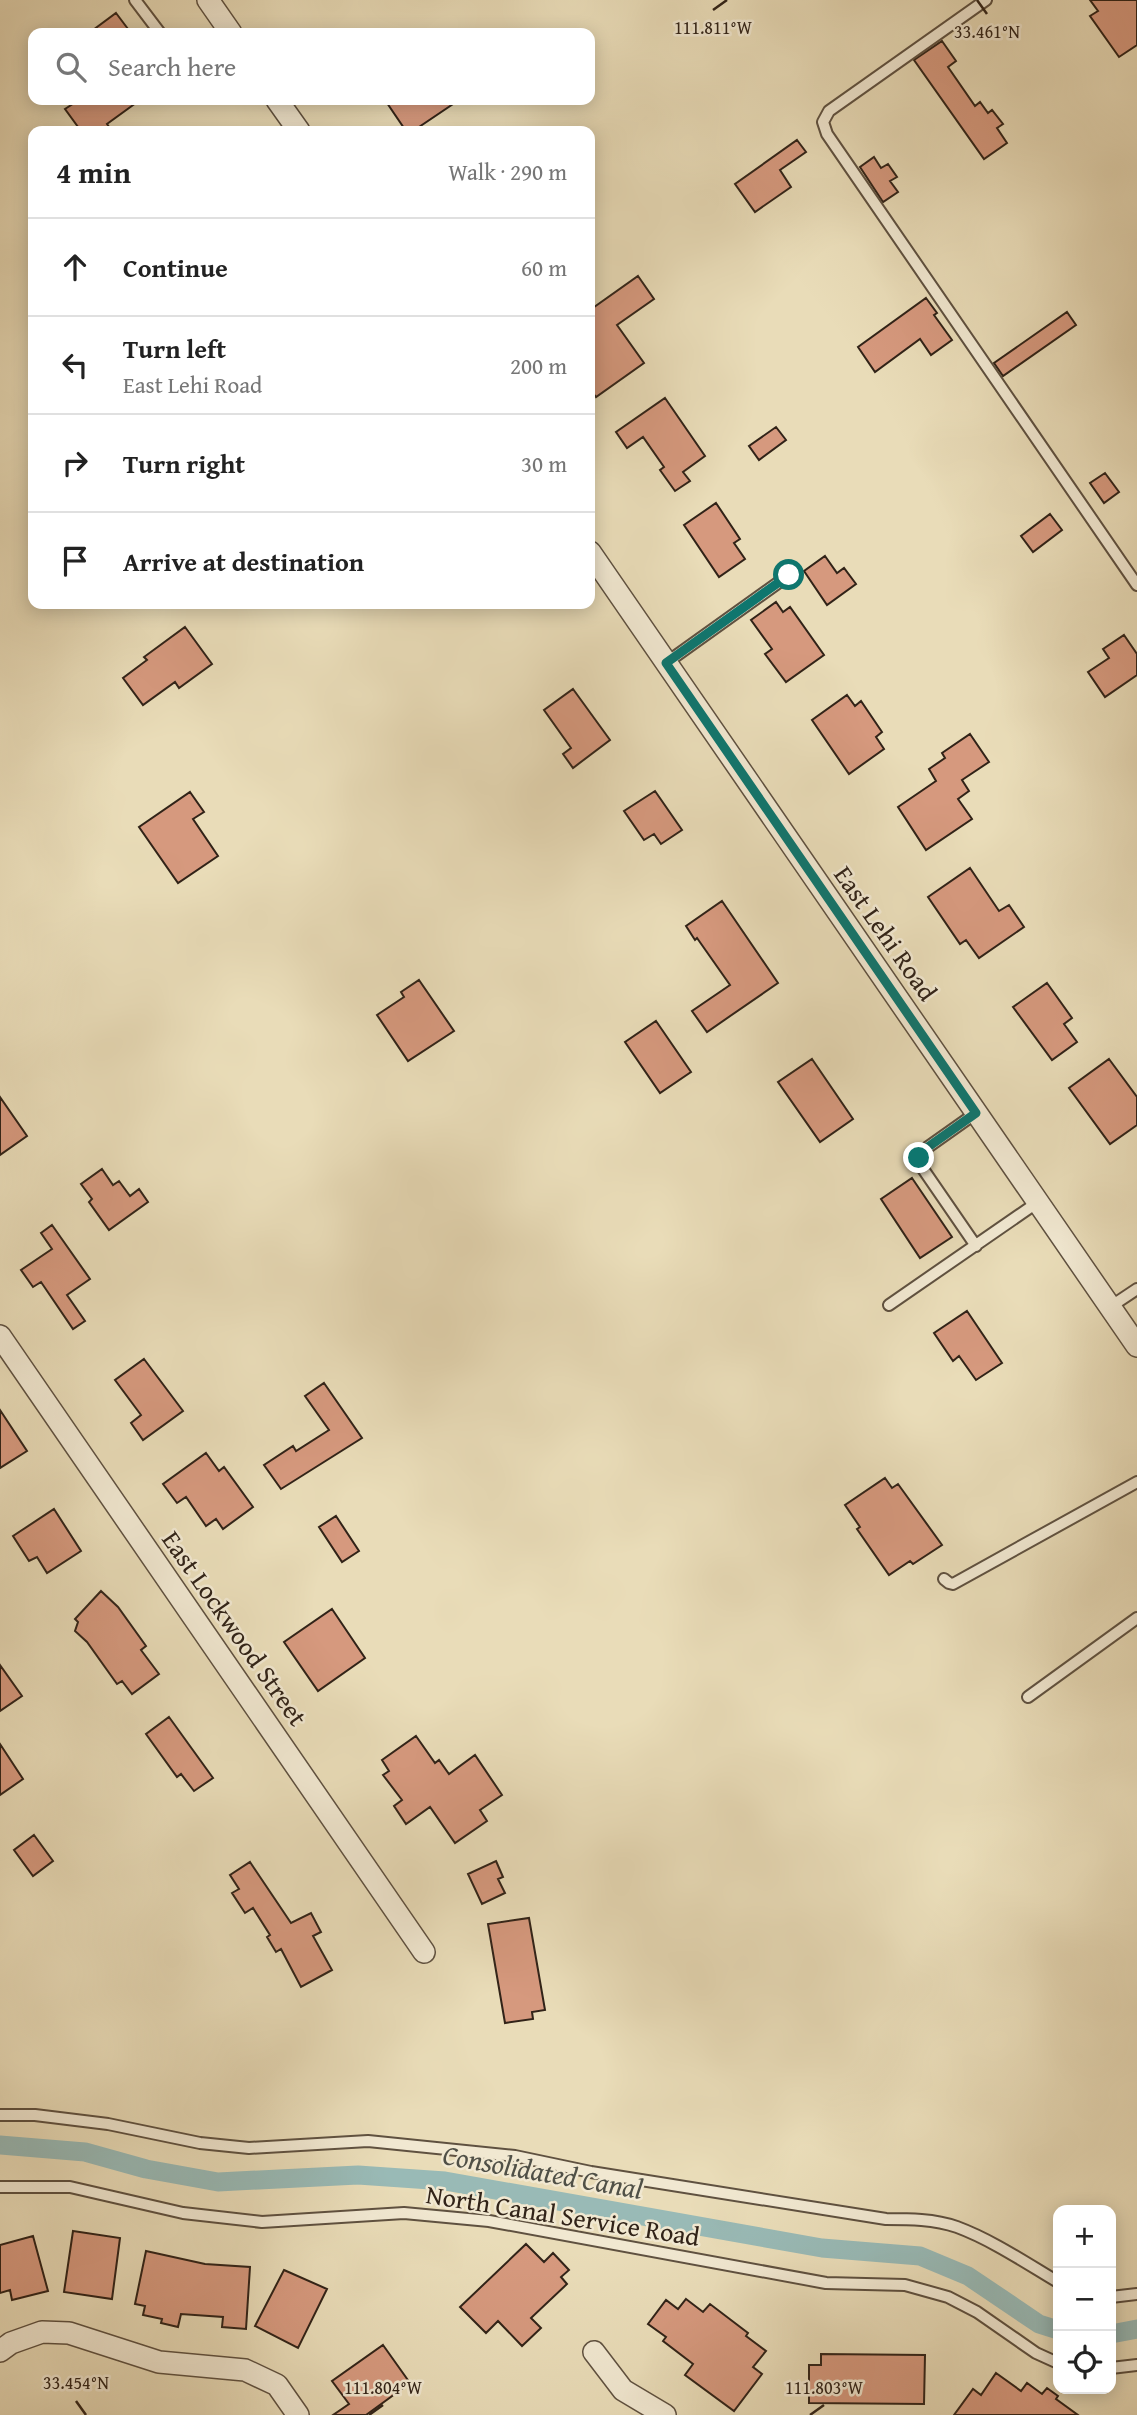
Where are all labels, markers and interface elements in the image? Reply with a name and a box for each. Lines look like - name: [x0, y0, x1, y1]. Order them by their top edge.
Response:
- text: 111.811°W: [674, 14, 753, 41]
- text: 33.461°N: [954, 18, 1020, 45]
- search box: [28, 28, 595, 105]
- text: Search here: [108, 47, 236, 86]
- icon: search: [52, 48, 90, 86]
- text: 4 min: [56, 150, 131, 194]
- text: Walk · 290 m: [448, 155, 567, 188]
- icon: ahead: [56, 248, 94, 286]
- text: Continue: [123, 248, 228, 287]
- text: 60 m: [521, 251, 567, 284]
- text: Turn left: [123, 329, 226, 368]
- icon: left: [56, 346, 94, 384]
- text: 200 m: [510, 349, 567, 382]
- text: East Lehi Road: [123, 368, 262, 401]
- icon: right: [56, 444, 94, 482]
- text: Turn right: [123, 444, 245, 483]
- text: 30 m: [521, 447, 567, 480]
- icon: arrive: [56, 542, 94, 580]
- text: Arrive at destination: [123, 542, 364, 581]
- route start: [773, 559, 804, 590]
- street label: East Lehi Road: [825, 857, 947, 1009]
- route end: [903, 1142, 934, 1173]
- street label: East Lockwood Street: [153, 1522, 317, 1734]
- water label: Consolidated Canal: [440, 2133, 646, 2209]
- street label: North Canal Service Road: [423, 2174, 703, 2256]
- map controls: [1053, 2205, 1116, 2394]
- button: +: [1053, 2205, 1116, 2268]
- button: −: [1053, 2268, 1116, 2331]
- button: locate: [1053, 2331, 1116, 2394]
- text: 33.454°N: [43, 2369, 109, 2396]
- text: 111.804°W: [344, 2374, 423, 2401]
- text: 111.803°W: [785, 2374, 864, 2401]

